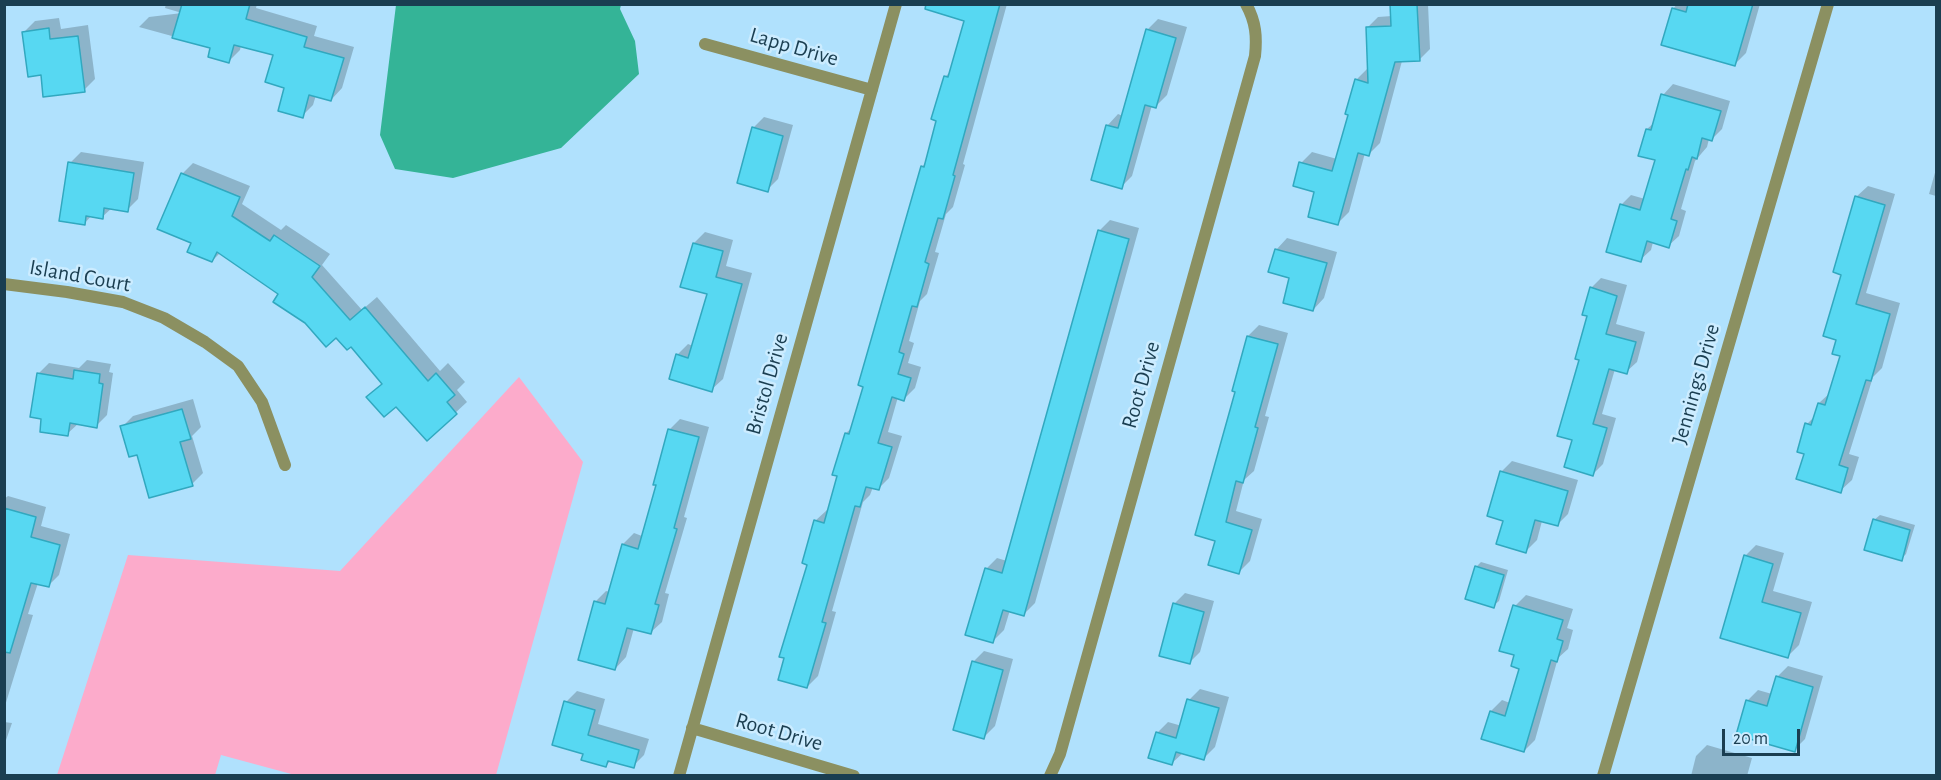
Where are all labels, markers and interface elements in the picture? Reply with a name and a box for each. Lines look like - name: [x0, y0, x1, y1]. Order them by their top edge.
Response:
- street label: Lapp Drive: [747, 22, 841, 72]
- street label: Island Court: [27, 254, 133, 298]
- street label: Jennings Drive: [1666, 321, 1726, 447]
- street label: Bristol Drive: [740, 330, 794, 438]
- street label: Root Drive: [1116, 338, 1166, 432]
- street label: Root Drive: [732, 707, 826, 757]
- scale bar: [1725, 717, 1803, 755]
- text: 20 m: [1733, 730, 1768, 748]

